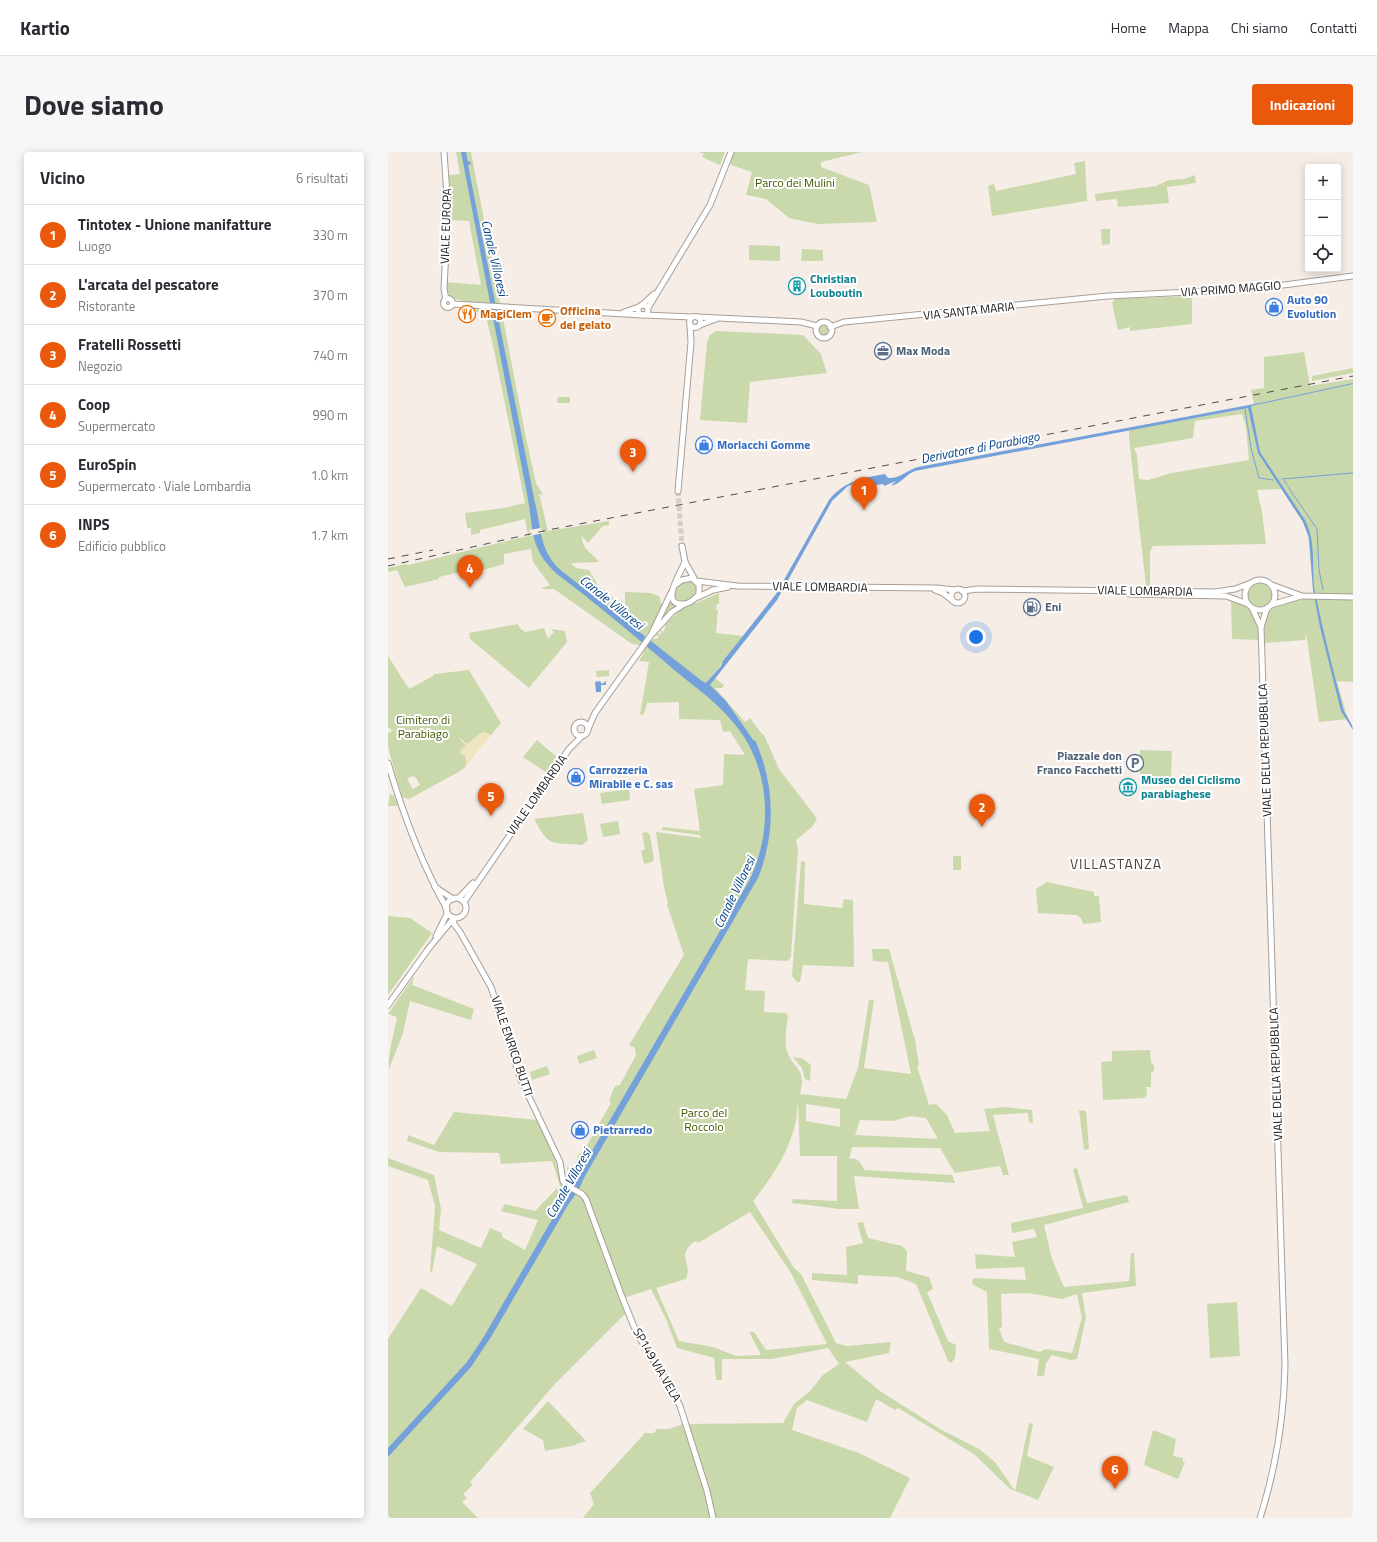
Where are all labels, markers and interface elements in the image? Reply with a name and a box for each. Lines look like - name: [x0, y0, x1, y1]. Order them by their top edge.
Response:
- text: Kartio: [20, 13, 70, 42]
- text: Home: [1111, 17, 1146, 38]
- text: Mappa: [1168, 17, 1209, 38]
- text: Chi siamo: [1231, 17, 1288, 38]
- text: Contatti: [1310, 17, 1357, 38]
- text: Dove siamo: [24, 83, 164, 126]
- button: Indicazioni: [1252, 84, 1353, 125]
- map controls: [1305, 164, 1341, 272]
- button: +: [1305, 164, 1341, 200]
- text: Vicino: [40, 165, 85, 191]
- text: 6 risultati: [296, 168, 348, 188]
- park label: Parco dei Mulini: [755, 173, 835, 192]
- street label: VIALE EUROPA: [435, 188, 456, 264]
- button: −: [1305, 200, 1341, 236]
- text: Tintotex - Unione manifatture: [78, 213, 271, 236]
- water label: Canale Villoresi: [477, 218, 514, 299]
- text: 1: [49, 225, 57, 245]
- text: 330 m: [312, 225, 348, 245]
- text: Luogo: [78, 236, 111, 256]
- button: locate: [1305, 236, 1341, 272]
- place label: Christian Louboutin: [810, 269, 862, 302]
- text: L'arcata del pescatore: [78, 273, 219, 296]
- building icon: Christian Louboutin: [787, 276, 807, 296]
- street label: VIA PRIMO MAGGIO: [1180, 276, 1282, 301]
- text: 2: [49, 285, 57, 305]
- text: 370 m: [312, 285, 348, 305]
- place label: Auto 90 Evolution: [1287, 290, 1336, 323]
- text: Ristorante: [78, 296, 135, 316]
- street label: VIA SANTA MARIA: [922, 296, 1016, 325]
- shop icon: Auto 90 Evolution: [1264, 297, 1284, 317]
- place label: Officina del gelato: [560, 301, 611, 334]
- restaurant icon: MagiClem: [457, 304, 477, 324]
- place label: MagiClem: [480, 304, 532, 323]
- cafe icon: Officina del gelato: [537, 308, 557, 328]
- text: Fratelli Rossetti: [78, 333, 181, 356]
- office icon: Max Moda: [873, 341, 893, 361]
- place label: Max Moda: [896, 341, 950, 360]
- text: 3: [49, 345, 57, 365]
- text: 740 m: [312, 345, 348, 365]
- text: Negozio: [78, 356, 122, 376]
- text: Coop: [78, 393, 110, 416]
- text: 4: [49, 405, 57, 425]
- text: 990 m: [312, 405, 348, 425]
- text: Supermercato: [78, 416, 155, 436]
- water label: Derivatore di Parabiago: [919, 426, 1042, 468]
- shop icon: Morlacchi Gomme: [694, 435, 714, 455]
- place label: Morlacchi Gomme: [717, 435, 810, 454]
- pin: 3: [620, 439, 646, 472]
- text: EuroSpin: [78, 453, 137, 476]
- text: 5: [49, 465, 57, 485]
- text: 1.0 km: [311, 465, 348, 485]
- text: Supermercato · Viale Lombardia: [78, 476, 251, 496]
- pin: 1: [851, 477, 877, 510]
- text: INPS: [78, 513, 110, 536]
- text: 6: [49, 525, 57, 545]
- text: 1.7 km: [311, 525, 348, 545]
- text: Edificio pubblico: [78, 536, 166, 556]
- pin: 4: [457, 555, 483, 588]
- water label: Canale Villoresi: [576, 570, 649, 635]
- street label: VIALE LOMBARDIA: [772, 576, 868, 597]
- street label: VIALE LOMBARDIA: [1097, 580, 1193, 601]
- fuel station icon: Eni: [1022, 597, 1042, 617]
- place label: Eni: [1045, 597, 1061, 616]
- your location: [966, 627, 986, 647]
- street label: VIALE DELLA REPUBBLICA: [1253, 683, 1276, 817]
- park label: Cimitero di Parabiago: [396, 710, 450, 743]
- place label: Piazzale don Franco Facchetti: [1037, 746, 1122, 779]
- street label: VIALE LOMBARDIA: [501, 750, 572, 839]
- parking icon: Piazzale don Franco Facchetti: [1125, 753, 1145, 773]
- place label: Carrozzeria Mirabile e C. sas: [589, 760, 673, 793]
- shop icon: Carrozzeria Mirabile e C. sas: [566, 767, 586, 787]
- place label: Museo del Ciclismo parabiaghese: [1141, 770, 1241, 803]
- museum icon: Museo del Ciclismo parabiaghese: [1118, 777, 1138, 797]
- pin: 5: [478, 783, 504, 816]
- pin: 2: [969, 794, 995, 827]
- water label: Canale Villoresi: [708, 852, 761, 931]
- district label: VILLASTANZA: [1070, 853, 1162, 874]
- street label: VIALE ENRICO BUTTI: [486, 993, 539, 1099]
- street label: VIALE DELLA REPUBBLICA: [1264, 1007, 1287, 1141]
- park label: Parco del Roccolo: [681, 1103, 727, 1136]
- shop icon: Pietrarredo: [570, 1120, 590, 1140]
- place label: Pietrarredo: [593, 1120, 652, 1139]
- water label: Canale Villoresi: [540, 1143, 597, 1222]
- street label: SP149 VIA VELA: [629, 1324, 686, 1405]
- pin: 6: [1102, 1456, 1128, 1489]

